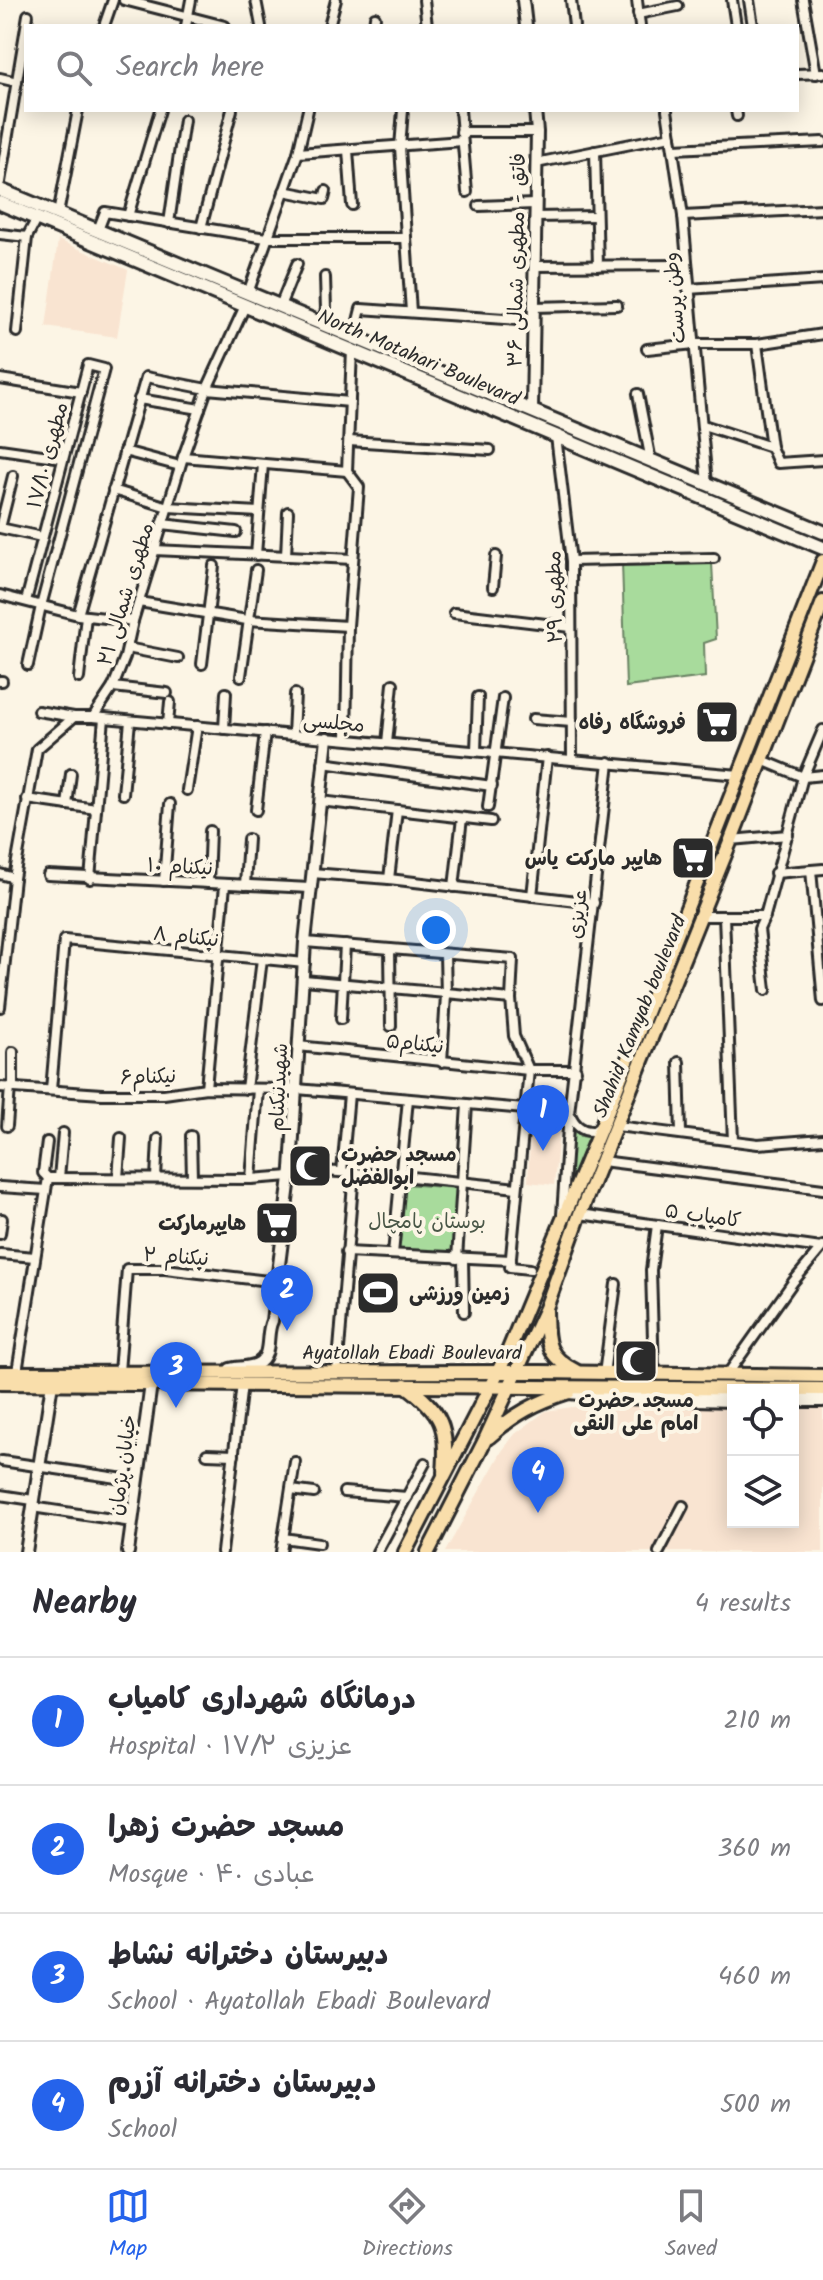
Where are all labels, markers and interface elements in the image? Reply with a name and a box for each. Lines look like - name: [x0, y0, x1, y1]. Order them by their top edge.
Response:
- search box: [24, 24, 799, 112]
- text: Search here: [116, 44, 264, 92]
- icon: search: [52, 46, 96, 90]
- street label: فاتق - مطهری شمالی ۳۶: [500, 152, 536, 368]
- street label: وطن پرست: [656, 251, 696, 345]
- street label: North Motahari Boulevard: [312, 302, 525, 416]
- street label: مطهری ۱۷/۱۰: [19, 399, 78, 512]
- street label: مطهری شمالی ۲۱: [90, 519, 164, 670]
- street label: مطهری ۲۹: [539, 550, 573, 644]
- supermarket icon: فروشگاه رفاه: [693, 698, 741, 746]
- street label: مجلسی: [302, 705, 366, 743]
- place label: فروشگاه رفاه: [579, 708, 686, 740]
- supermarket icon: هایپر مارکت یاس: [669, 834, 717, 882]
- place label: هایپر مارکت یاس: [525, 844, 662, 876]
- street label: نیکنام ۱۰: [146, 850, 214, 886]
- street label: عزیزی: [560, 888, 597, 941]
- your location: [416, 910, 456, 950]
- street label: Shahid Kamyab boulevard: [586, 910, 697, 1123]
- street label: نیکنام ۸: [151, 919, 220, 957]
- street label: نیکنام۵: [384, 1026, 445, 1064]
- street label: شهیدنیکنام: [262, 1042, 298, 1132]
- street label: نیکنام۶: [119, 1061, 177, 1095]
- pin: 1: [517, 1085, 569, 1151]
- place label: مسجد حضرت ابوالفضل: [341, 1140, 457, 1195]
- mosque icon: مسجد حضرت ابوالفضل: [286, 1142, 334, 1190]
- street label: کامیاب ۵: [663, 1196, 743, 1238]
- supermarket icon: هایپرمارکت: [253, 1199, 301, 1247]
- park label: بوستان پامچال: [368, 1207, 486, 1239]
- place label: هایپرمارکت: [158, 1209, 246, 1241]
- street label: نیکنام ۲: [142, 1240, 210, 1276]
- pin: 2: [261, 1265, 313, 1331]
- sports icon: زمین ورزشی: [354, 1269, 402, 1317]
- place label: زمین ورزشی: [409, 1279, 510, 1311]
- mosque icon: مسجد حضرت امام علی النقی: [612, 1337, 660, 1385]
- street label: Ayatollah Ebadi Boulevard: [302, 1338, 523, 1370]
- pin: 3: [150, 1342, 202, 1408]
- map controls: [727, 1384, 799, 1528]
- button: locate: [727, 1384, 799, 1456]
- place label: مسجد حضرت امام علی النقی: [574, 1386, 698, 1441]
- street label: خیابان پژمان: [101, 1413, 147, 1518]
- pin: 4: [512, 1447, 564, 1513]
- button: layers: [727, 1456, 799, 1528]
- text: Nearby: [32, 1577, 137, 1631]
- text: 4 results: [695, 1583, 791, 1625]
- text: درمانگاه شهرداری کامیاب: [108, 1676, 416, 1724]
- text: 1: [54, 1700, 62, 1742]
- text: 210 m: [724, 1700, 791, 1742]
- text: Hospital · عزیزی ۱۷/۲: [108, 1726, 352, 1768]
- text: مسجد حضرت زهرا: [108, 1804, 345, 1852]
- text: 2: [50, 1828, 66, 1870]
- text: 360 m: [718, 1828, 791, 1870]
- text: Mosque · عبادی ۴۰: [108, 1854, 315, 1896]
- text: دبیرستان دخترانه نشاط: [108, 1932, 388, 1980]
- text: 3: [51, 1956, 65, 1998]
- text: 460 m: [718, 1956, 791, 1998]
- text: School · Ayatollah Ebadi Boulevard: [108, 1981, 490, 2023]
- text: دبیرستان دخترانه آزرم: [108, 2060, 376, 2108]
- text: 4: [51, 2084, 65, 2126]
- text: 500 m: [720, 2084, 791, 2126]
- text: School: [108, 2109, 177, 2151]
- tab: Map: [106, 2184, 150, 2267]
- tab: Directions: [362, 2184, 453, 2267]
- tab: Saved: [665, 2184, 717, 2267]

